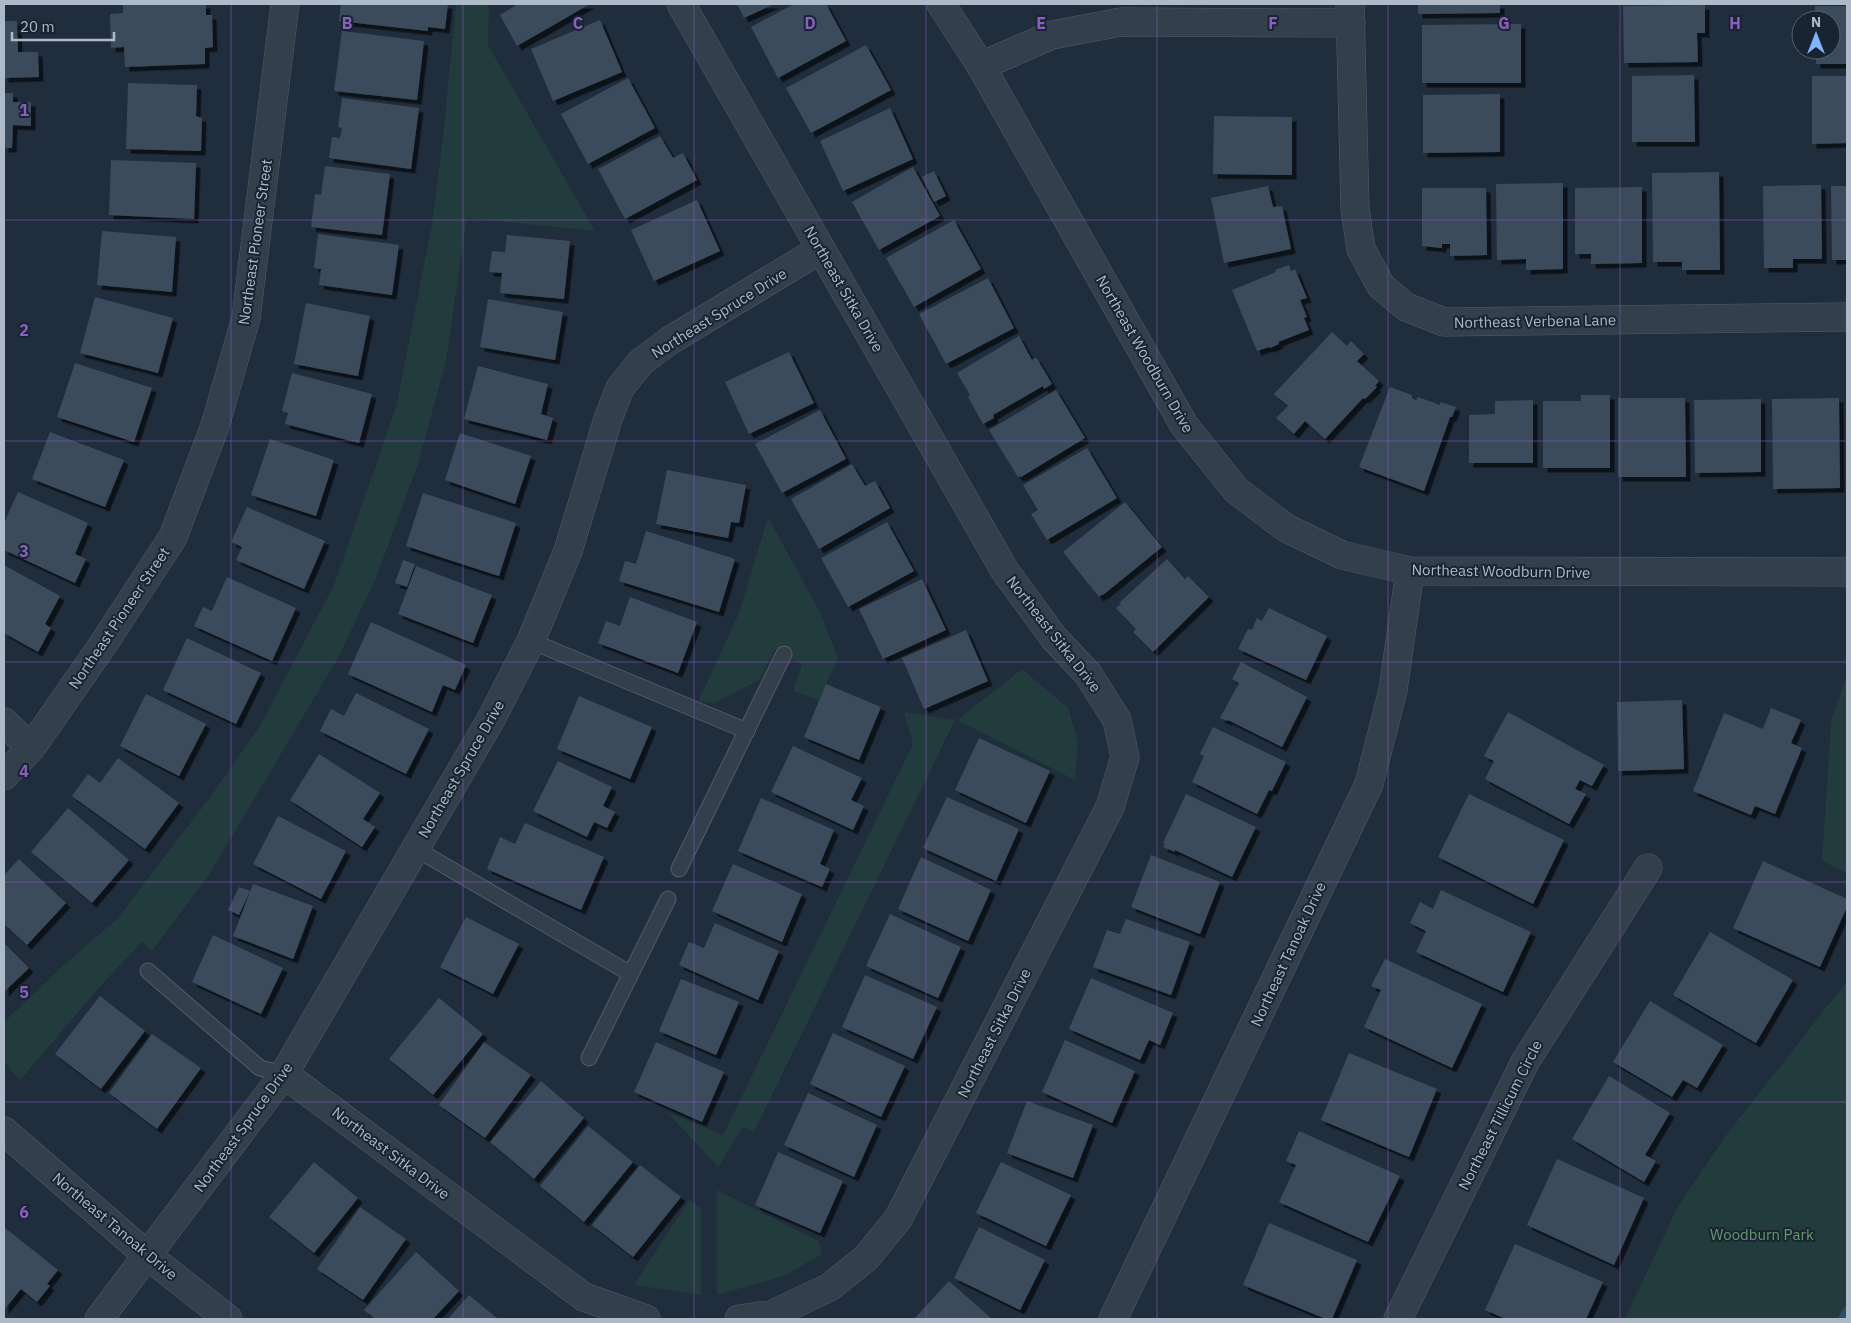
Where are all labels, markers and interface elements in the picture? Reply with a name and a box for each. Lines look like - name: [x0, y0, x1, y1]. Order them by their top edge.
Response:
- scale bar: [12, 10, 115, 42]
- north arrow: [1791, 10, 1841, 60]
- text: B: [342, 13, 353, 33]
- text: C: [573, 13, 583, 33]
- text: D: [804, 13, 816, 33]
- text: E: [1036, 13, 1046, 33]
- text: F: [1268, 13, 1278, 33]
- text: G: [1498, 13, 1510, 33]
- text: H: [1729, 13, 1741, 33]
- text: N: [1811, 13, 1821, 31]
- text: 20 m: [20, 17, 55, 36]
- text: 1: [19, 100, 29, 120]
- street label: Northeast Pioneer Street: [234, 158, 276, 326]
- street label: Northeast Sitka Drive: [800, 223, 888, 355]
- street label: Northeast Spruce Drive: [648, 264, 790, 362]
- street label: Northeast Woodburn Drive: [1092, 272, 1198, 436]
- street label: Northeast Verbena Lane: [1454, 310, 1616, 332]
- text: 2: [19, 320, 29, 340]
- text: 3: [19, 541, 29, 561]
- street label: Northeast Pioneer Street: [64, 543, 174, 693]
- street label: Northeast Woodburn Drive: [1411, 560, 1591, 582]
- street label: Northeast Sitka Drive: [1003, 572, 1105, 696]
- street label: Northeast Spruce Drive: [414, 697, 508, 841]
- text: 4: [19, 761, 29, 781]
- street label: Northeast Tanoak Drive: [1246, 879, 1330, 1029]
- street label: Northeast Sitka Drive: [953, 965, 1035, 1101]
- text: 5: [19, 982, 29, 1002]
- street label: Northeast Tillicum Circle: [1454, 1037, 1546, 1193]
- street label: Northeast Spruce Drive: [189, 1058, 297, 1196]
- street label: Northeast Sitka Drive: [328, 1103, 454, 1203]
- street label: Northeast Tanoak Drive: [49, 1168, 181, 1284]
- text: 6: [19, 1202, 29, 1222]
- park label: Woodburn Park: [1710, 1225, 1814, 1244]

